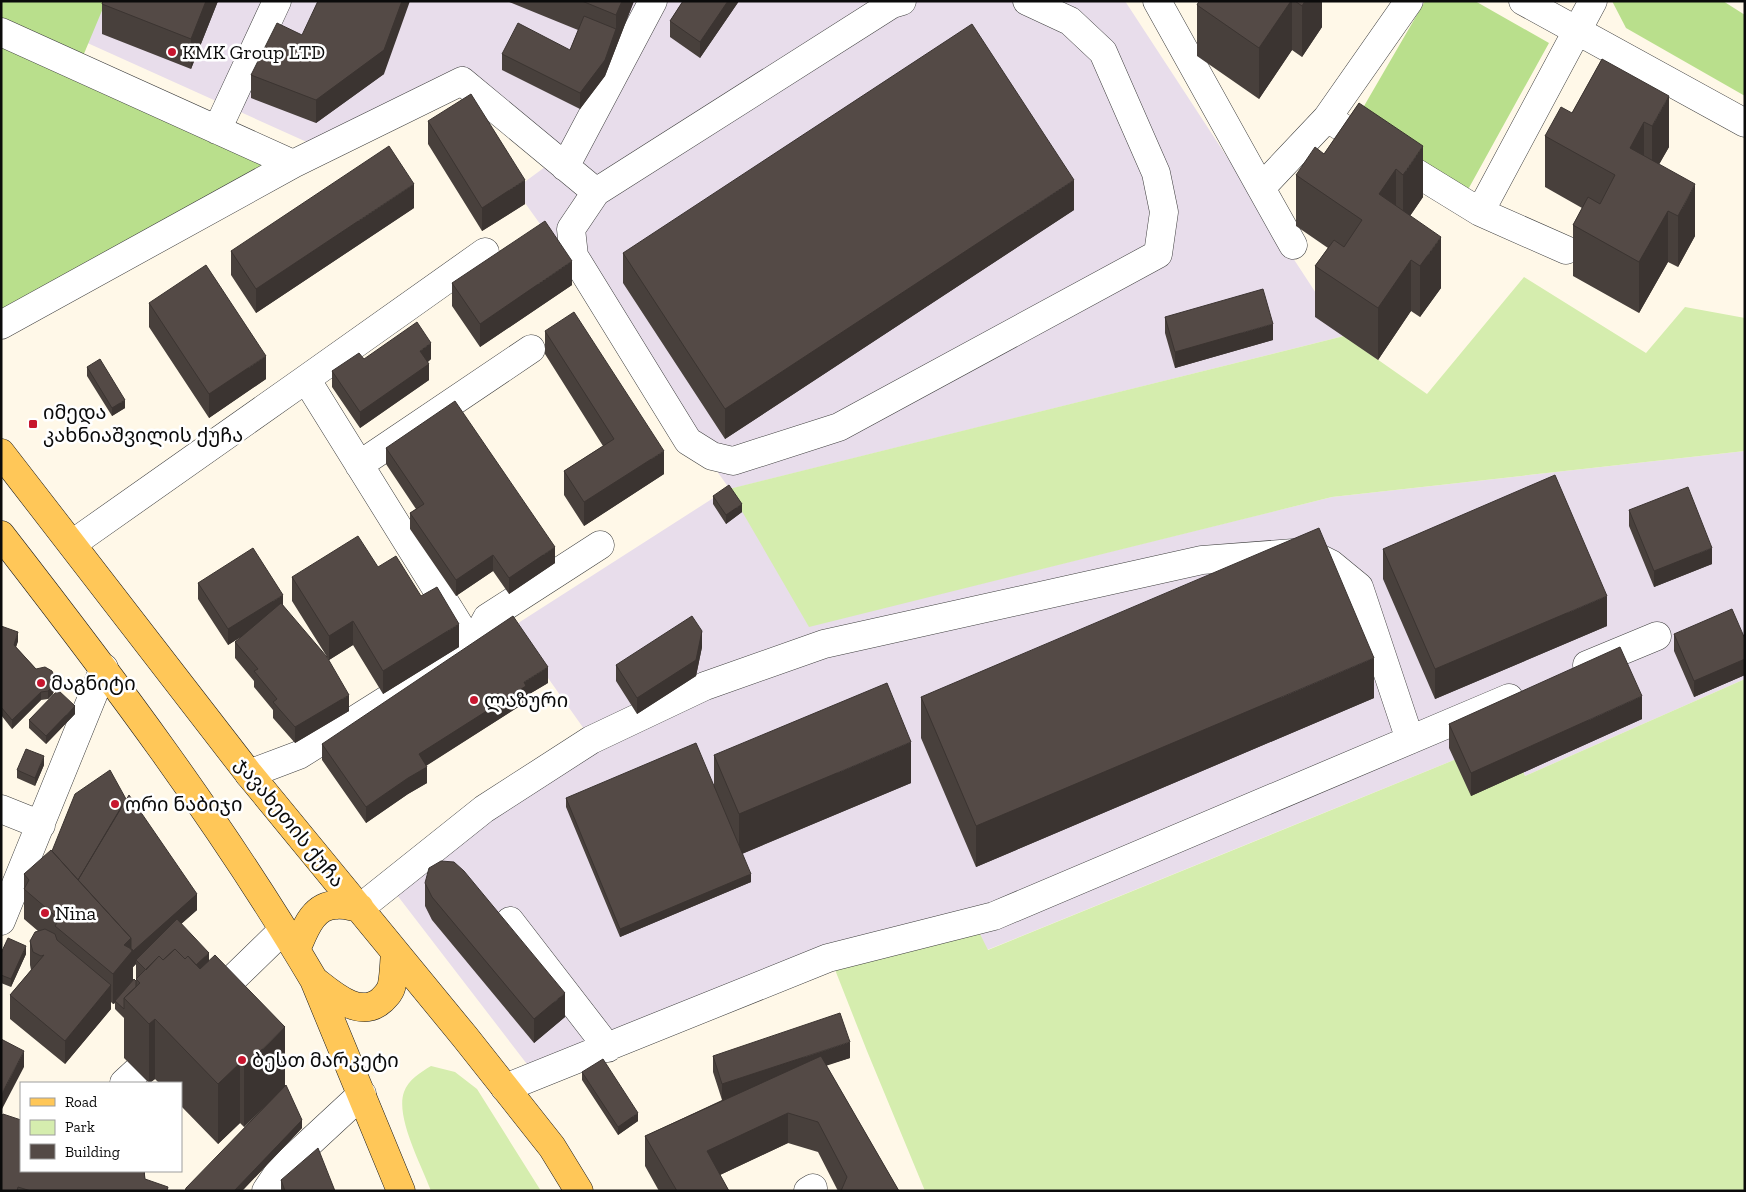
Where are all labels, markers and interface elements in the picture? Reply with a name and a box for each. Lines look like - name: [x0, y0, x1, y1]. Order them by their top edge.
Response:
- place label: KMK Group LTD: [182, 40, 325, 64]
- marker: KMK Group LTD: [166, 46, 178, 58]
- place label: იმედა კახნიაშვილის ქუჩა: [43, 400, 243, 448]
- marker: იმედა კახნიაშვილის ქუჩა: [27, 418, 39, 430]
- place label: მაგნიტი: [51, 671, 136, 695]
- marker: მაგნიტი: [35, 677, 47, 689]
- place label: ლაზური: [484, 688, 568, 713]
- marker: ლაზური: [468, 694, 480, 706]
- street label: ჯავახეთის ქუჩა: [230, 752, 350, 892]
- place label: ორი ნაბიჯი: [125, 792, 242, 816]
- marker: ორი ნაბიჯი: [109, 798, 121, 810]
- place label: Nina: [55, 901, 96, 925]
- marker: Nina: [39, 907, 51, 919]
- place label: ბესთ მარკეტი: [252, 1048, 399, 1072]
- marker: ბესთ მარკეტი: [236, 1054, 248, 1066]
- legend: [20, 1082, 182, 1172]
- text: Road: [65, 1093, 98, 1111]
- text: Park: [65, 1118, 95, 1136]
- text: Building: [65, 1143, 120, 1161]

